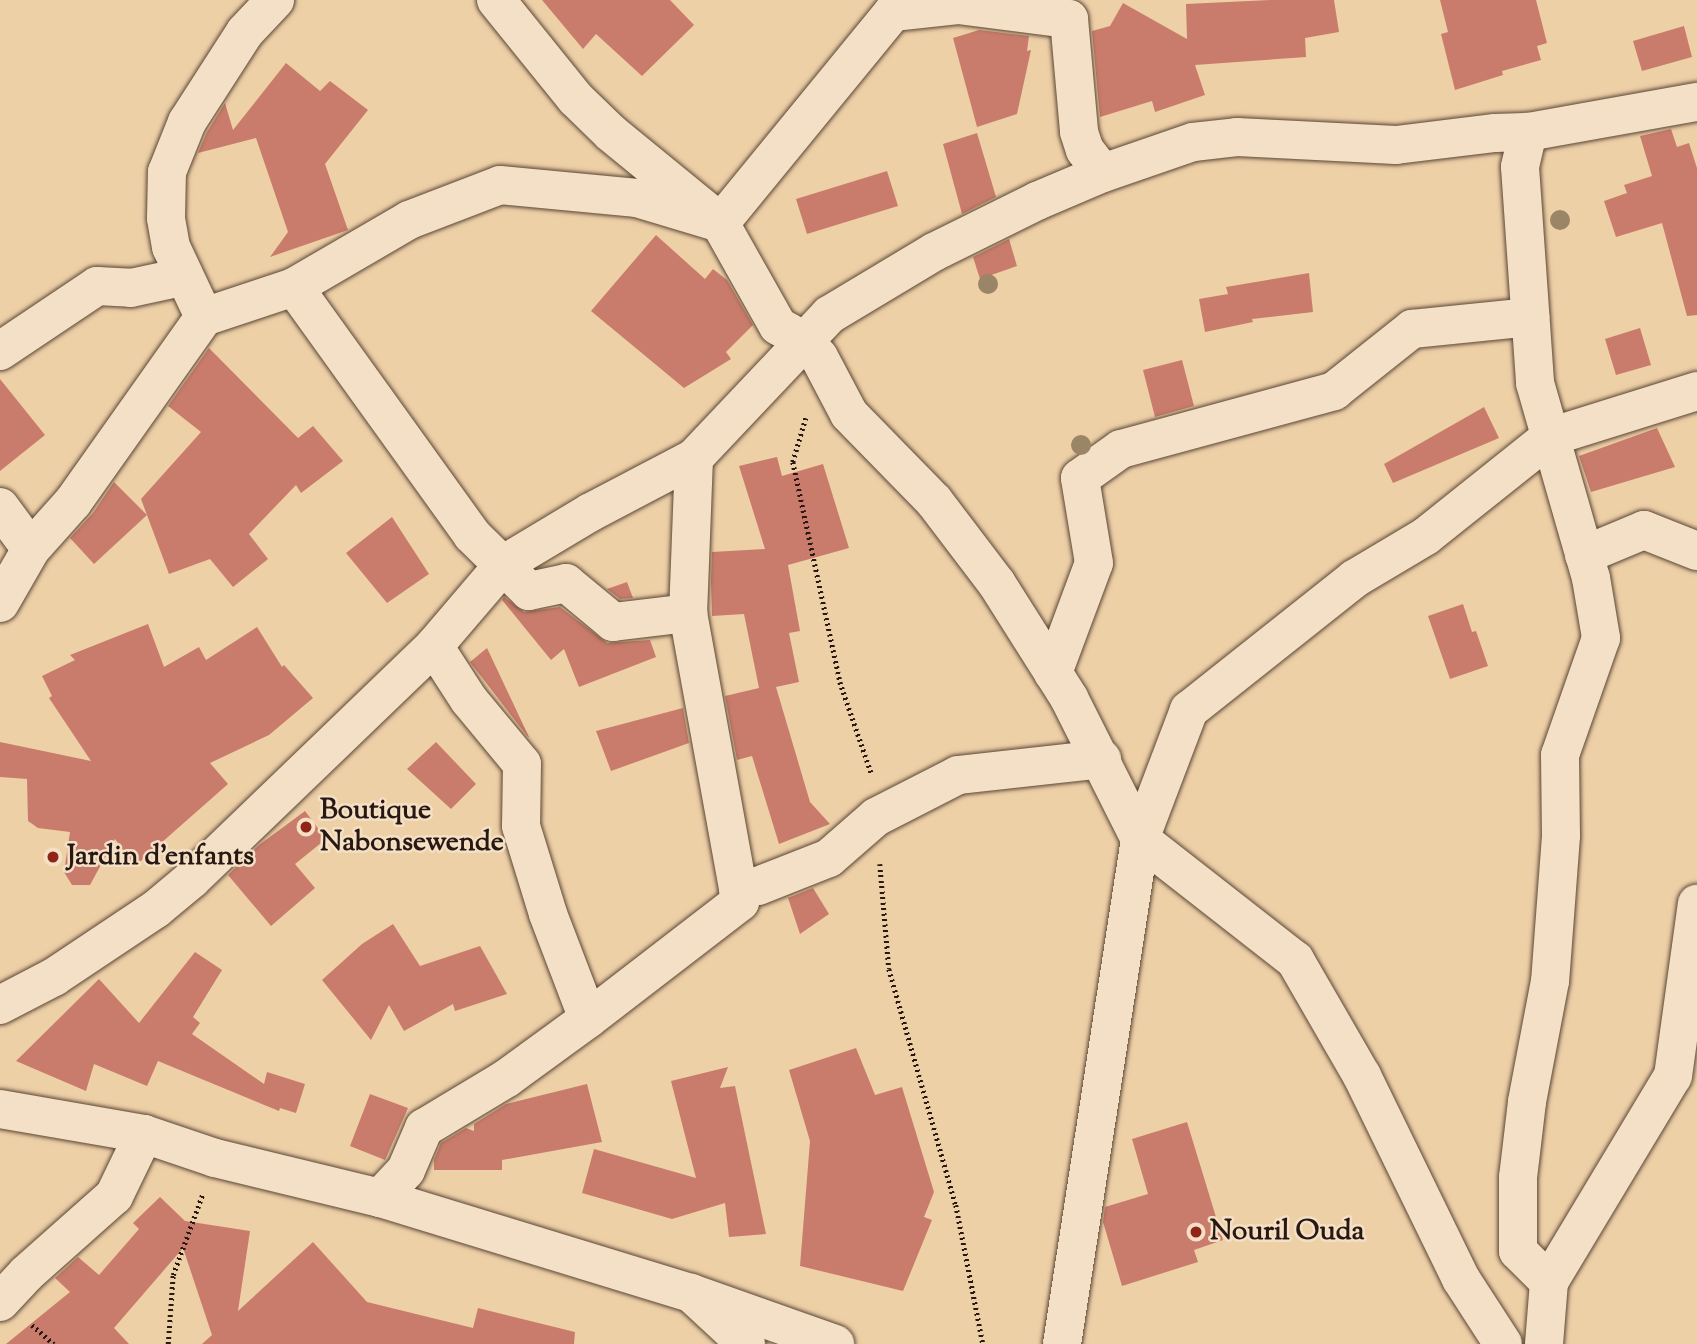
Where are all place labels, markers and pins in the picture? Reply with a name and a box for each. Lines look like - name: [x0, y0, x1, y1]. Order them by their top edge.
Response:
- place label: Boutique Nabonsewende: [320, 794, 504, 860]
- marker: Boutique Nabonsewende: [298, 819, 314, 835]
- place label: Jardin d'enfants: [67, 840, 254, 874]
- marker: Jardin d'enfants: [45, 849, 61, 865]
- place label: Nouril Ouda: [1210, 1215, 1364, 1249]
- marker: Nouril Ouda: [1188, 1224, 1204, 1240]

